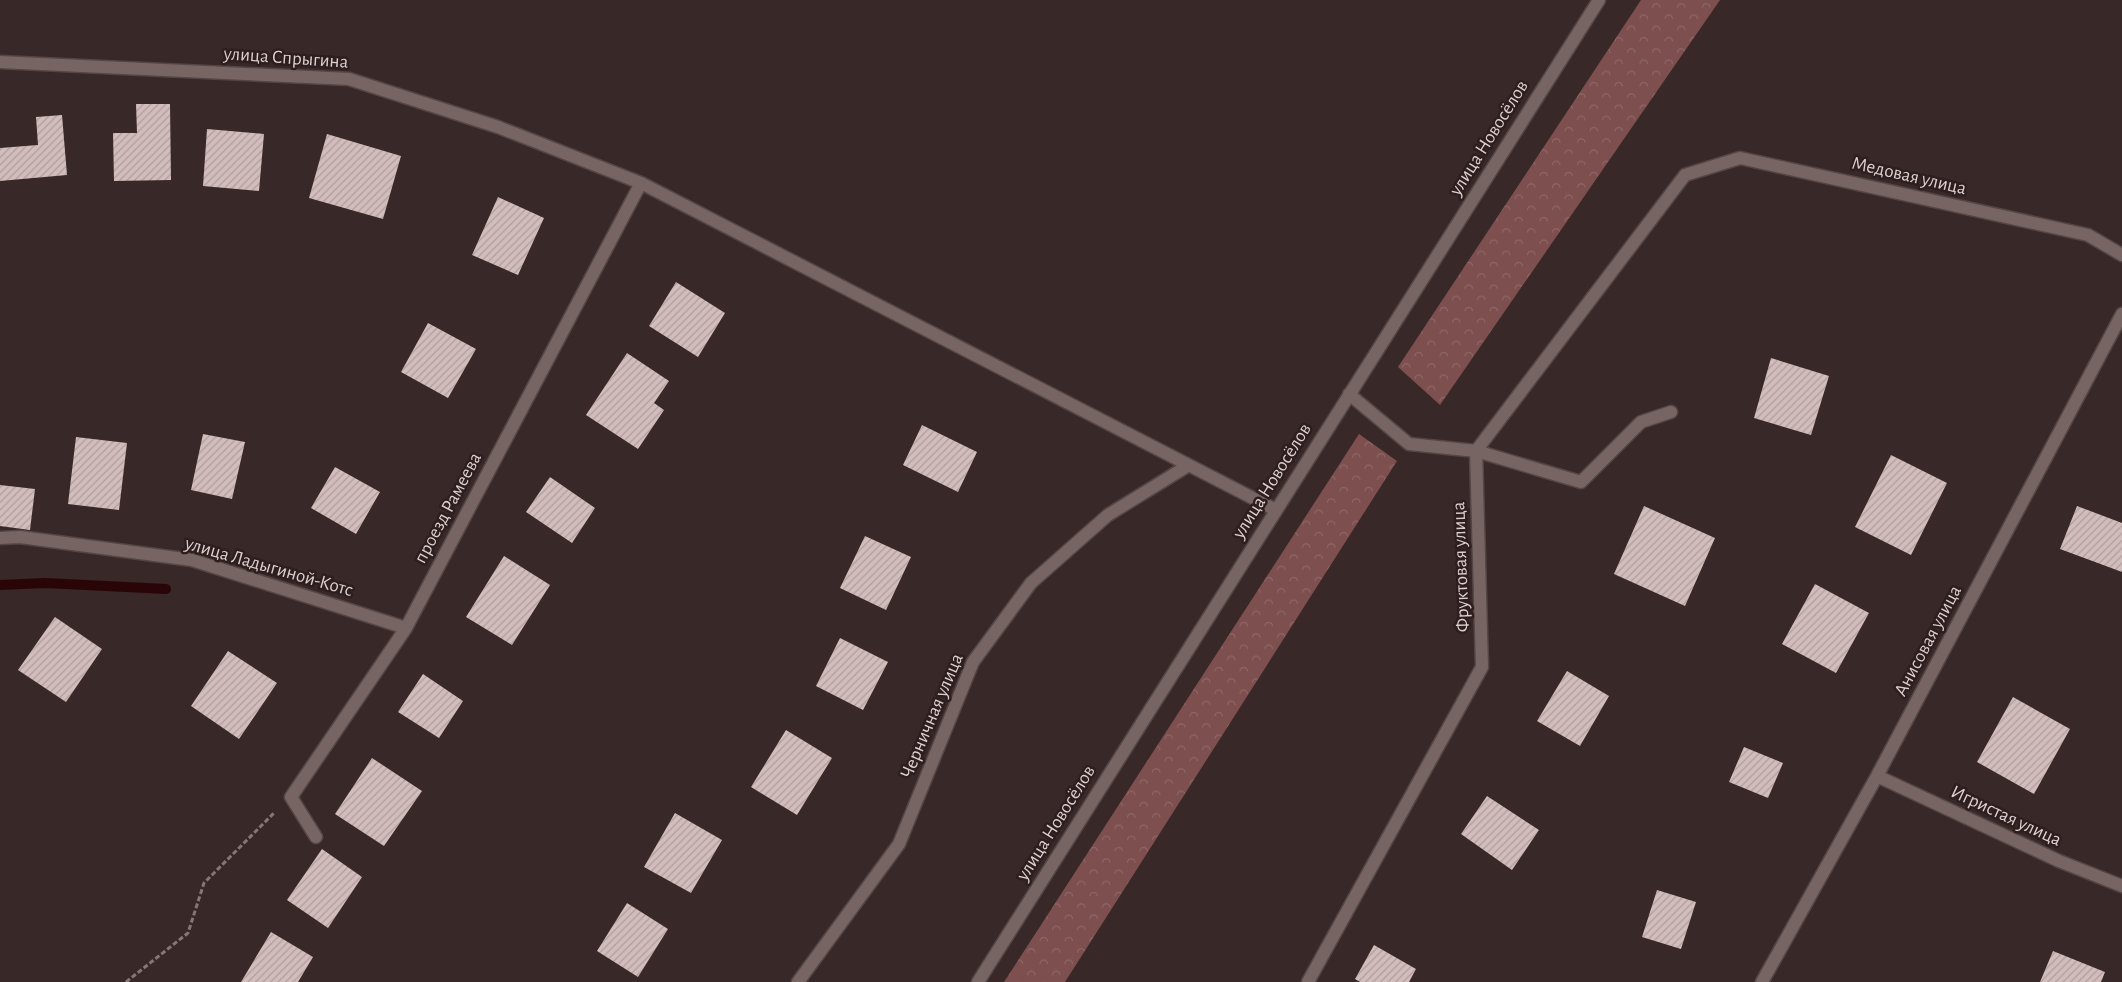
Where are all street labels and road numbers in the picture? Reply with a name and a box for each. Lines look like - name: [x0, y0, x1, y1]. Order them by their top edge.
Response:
- street label: улица Спрыгина: [222, 44, 349, 72]
- street label: улица Новосёлов: [1446, 77, 1532, 200]
- street label: Медовая улица: [1850, 154, 1968, 198]
- street label: улица Новосёлов: [1229, 420, 1315, 543]
- street label: проезд Рамеева: [411, 449, 485, 567]
- street label: Фруктовая улица: [1449, 501, 1473, 633]
- street label: улица Ладыгиной-Котс: [182, 534, 355, 600]
- street label: Анисовая улица: [1891, 582, 1965, 699]
- street label: Черничная улица: [897, 651, 967, 781]
- street label: улица Новосёлов: [1013, 762, 1099, 885]
- street label: Игристая улица: [1948, 782, 2064, 850]

